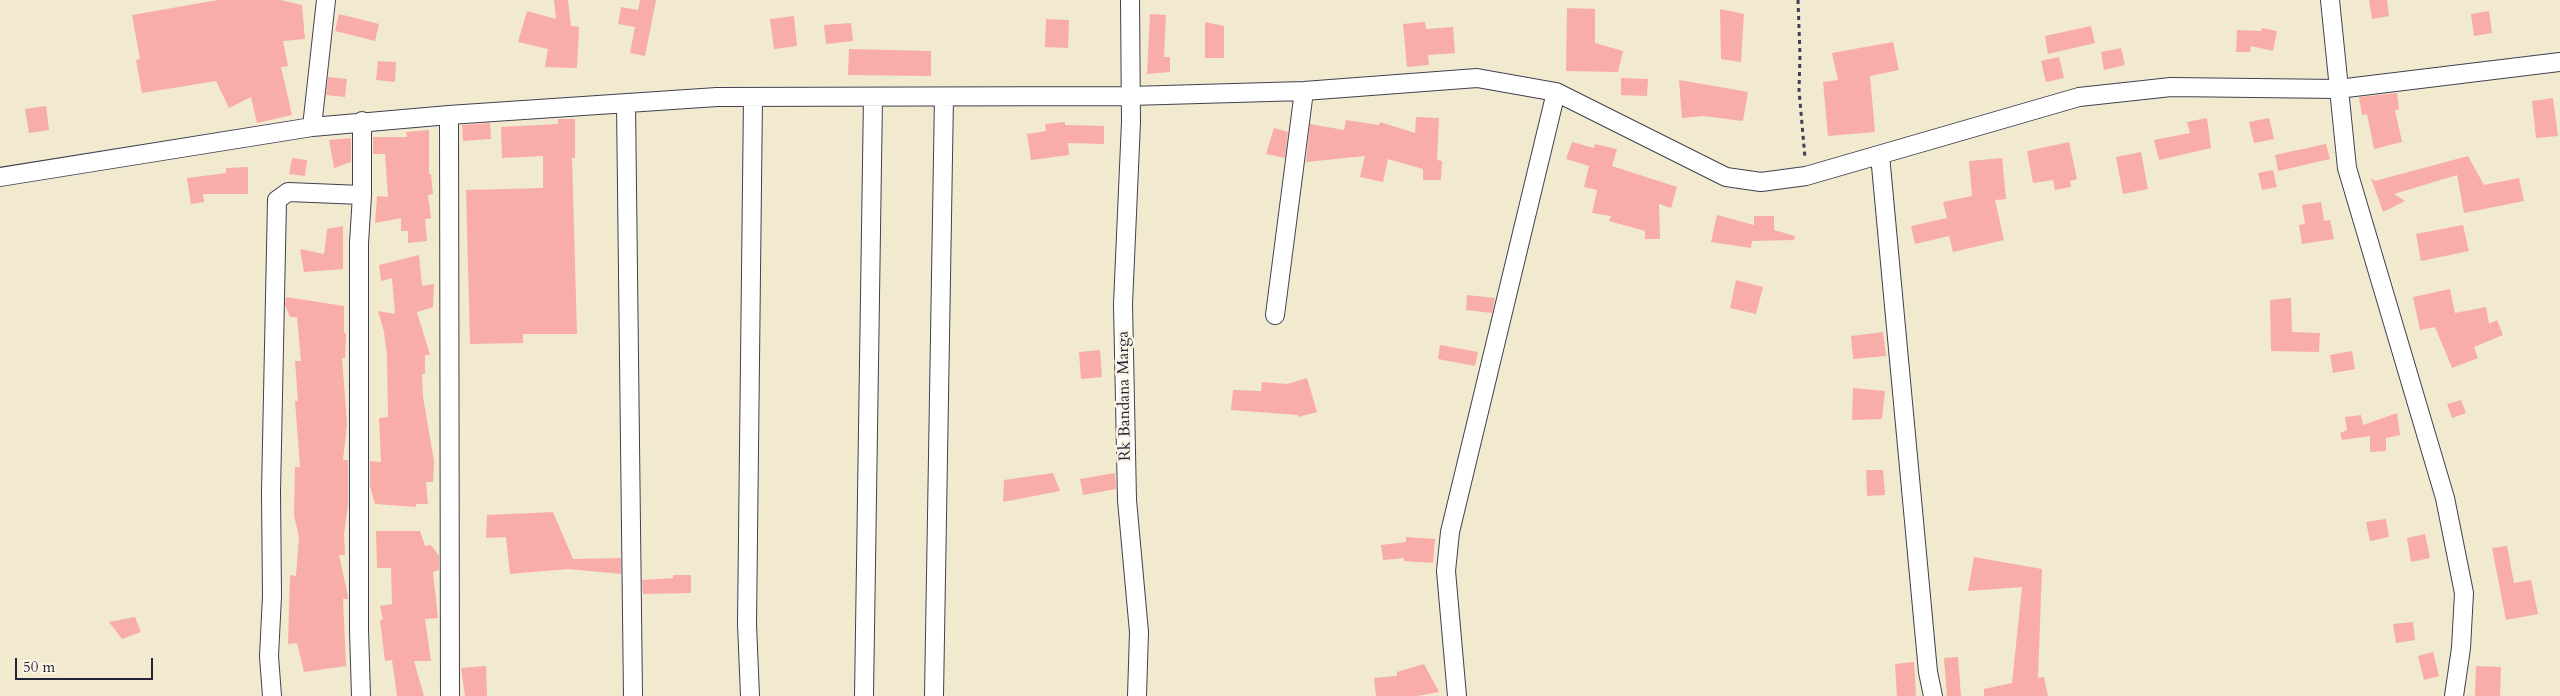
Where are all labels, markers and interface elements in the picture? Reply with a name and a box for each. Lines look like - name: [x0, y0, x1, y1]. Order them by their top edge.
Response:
- street label: Rk Bandana Marga: [1114, 331, 1136, 461]
- scale bar: [18, 648, 155, 680]
- text: 50 m: [23, 657, 55, 677]

